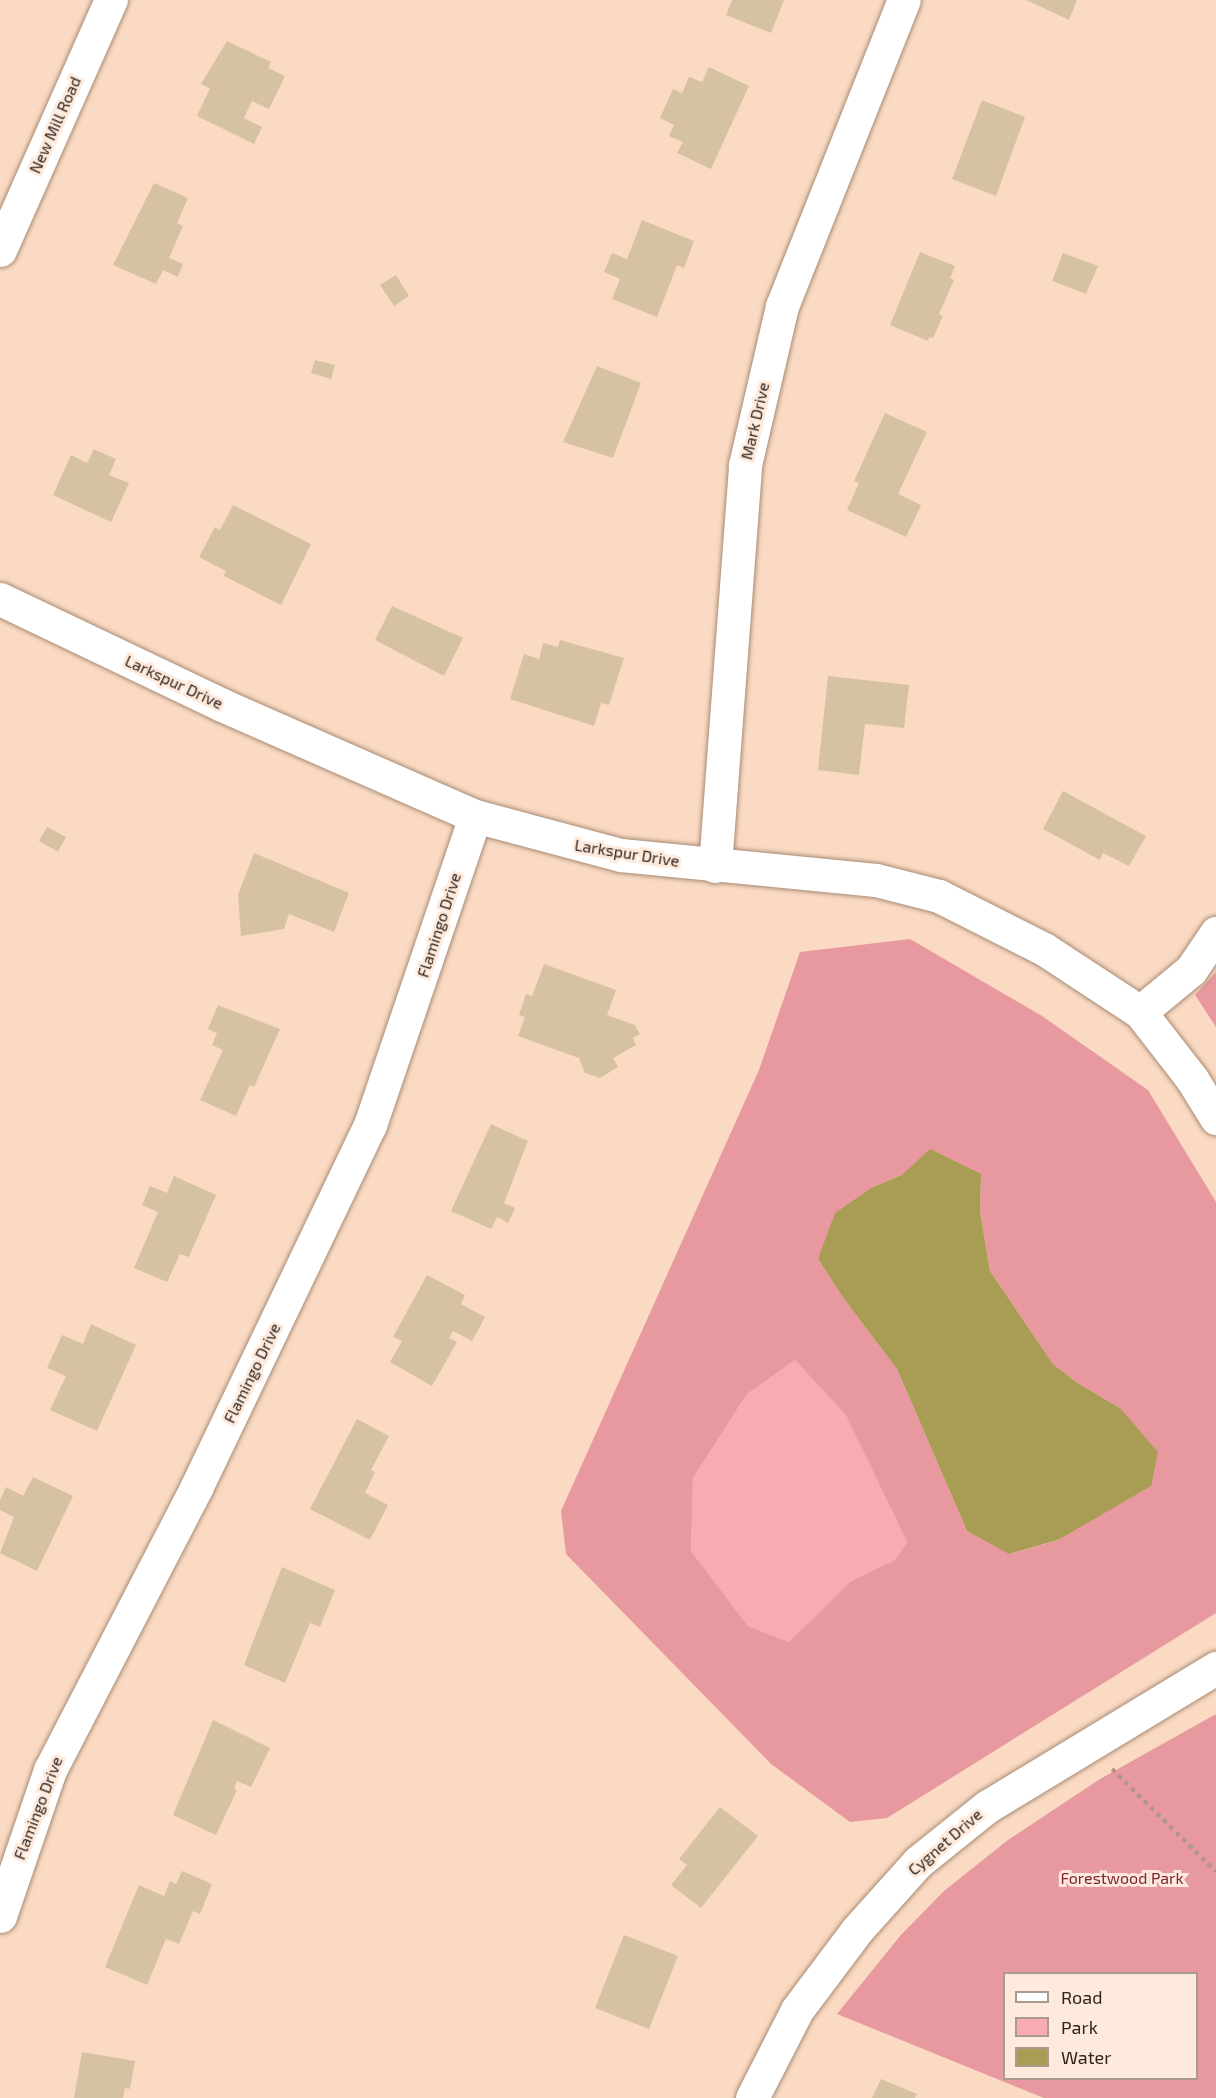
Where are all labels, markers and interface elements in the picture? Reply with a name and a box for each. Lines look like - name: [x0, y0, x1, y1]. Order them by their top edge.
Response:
- street label: New Mill Road: [25, 73, 85, 177]
- street label: Mark Drive: [737, 380, 773, 462]
- street label: Larkspur Drive: [122, 651, 226, 713]
- street label: Larkspur Drive: [573, 835, 681, 871]
- street label: Flamingo Drive: [413, 870, 465, 980]
- street label: Flamingo Drive: [219, 1320, 285, 1426]
- street label: Flamingo Drive: [10, 1754, 66, 1862]
- street label: Cygnet Drive: [904, 1805, 986, 1879]
- park label: Forestwood Park: [1060, 1868, 1184, 1888]
- legend: [1003, 1972, 1198, 2080]
- text: Road: [1061, 1986, 1102, 2008]
- text: Park: [1061, 2016, 1098, 2038]
- text: Water: [1061, 2046, 1111, 2068]

